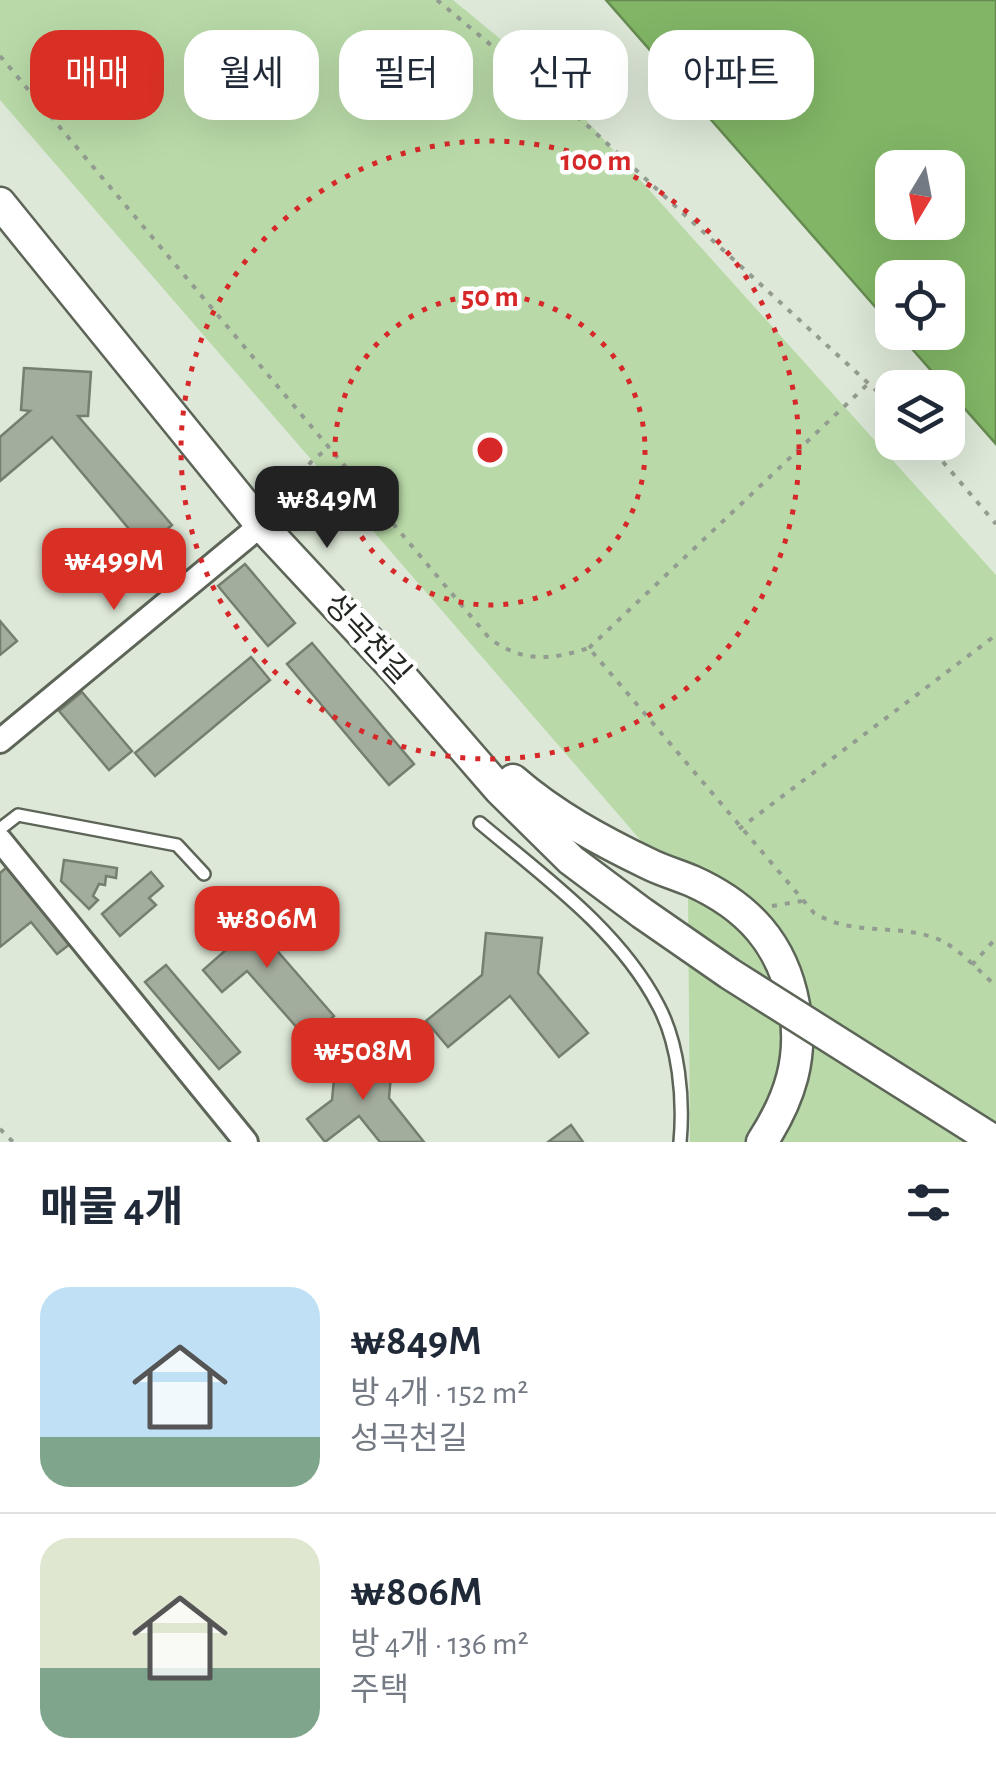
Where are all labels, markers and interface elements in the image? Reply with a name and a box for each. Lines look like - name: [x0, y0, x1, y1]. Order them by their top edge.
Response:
- chip: 매매: [30, 30, 164, 120]
- chip: 월세: [184, 30, 319, 120]
- chip: 필터: [339, 30, 473, 120]
- chip: 신규: [493, 30, 628, 120]
- chip: 아파트: [648, 30, 814, 120]
- text: 100 m: [561, 146, 631, 176]
- north arrow: [875, 150, 965, 240]
- map controls: [875, 150, 965, 460]
- button: locate: [875, 260, 965, 350]
- text: 50 m: [461, 282, 519, 312]
- button: layers: [875, 370, 965, 460]
- centre of rings: [472, 432, 508, 468]
- pin: ₩849M: [257, 466, 397, 551]
- text: ₩849M: [277, 482, 377, 514]
- pin: ₩499M: [44, 528, 184, 613]
- text: ₩499M: [64, 544, 164, 576]
- street label: 성곡천길: [318, 588, 416, 690]
- pin: ₩806M: [197, 886, 337, 971]
- text: ₩806M: [217, 902, 317, 934]
- pin: ₩508M: [293, 1018, 433, 1103]
- text: ₩508M: [313, 1034, 413, 1066]
- icon: filters: [901, 1175, 956, 1230]
- text: 매물 4개: [40, 1187, 183, 1229]
- text: ₩849M: [350, 1320, 482, 1362]
- icon: home: [120, 1327, 240, 1447]
- text: 방 4개 · 152 m²: [350, 1377, 528, 1409]
- text: 성곡천길: [350, 1423, 468, 1455]
- text: ₩806M: [350, 1571, 482, 1613]
- icon: home: [120, 1578, 240, 1698]
- text: 방 4개 · 136 m²: [350, 1628, 529, 1660]
- text: 주택: [350, 1674, 409, 1706]

